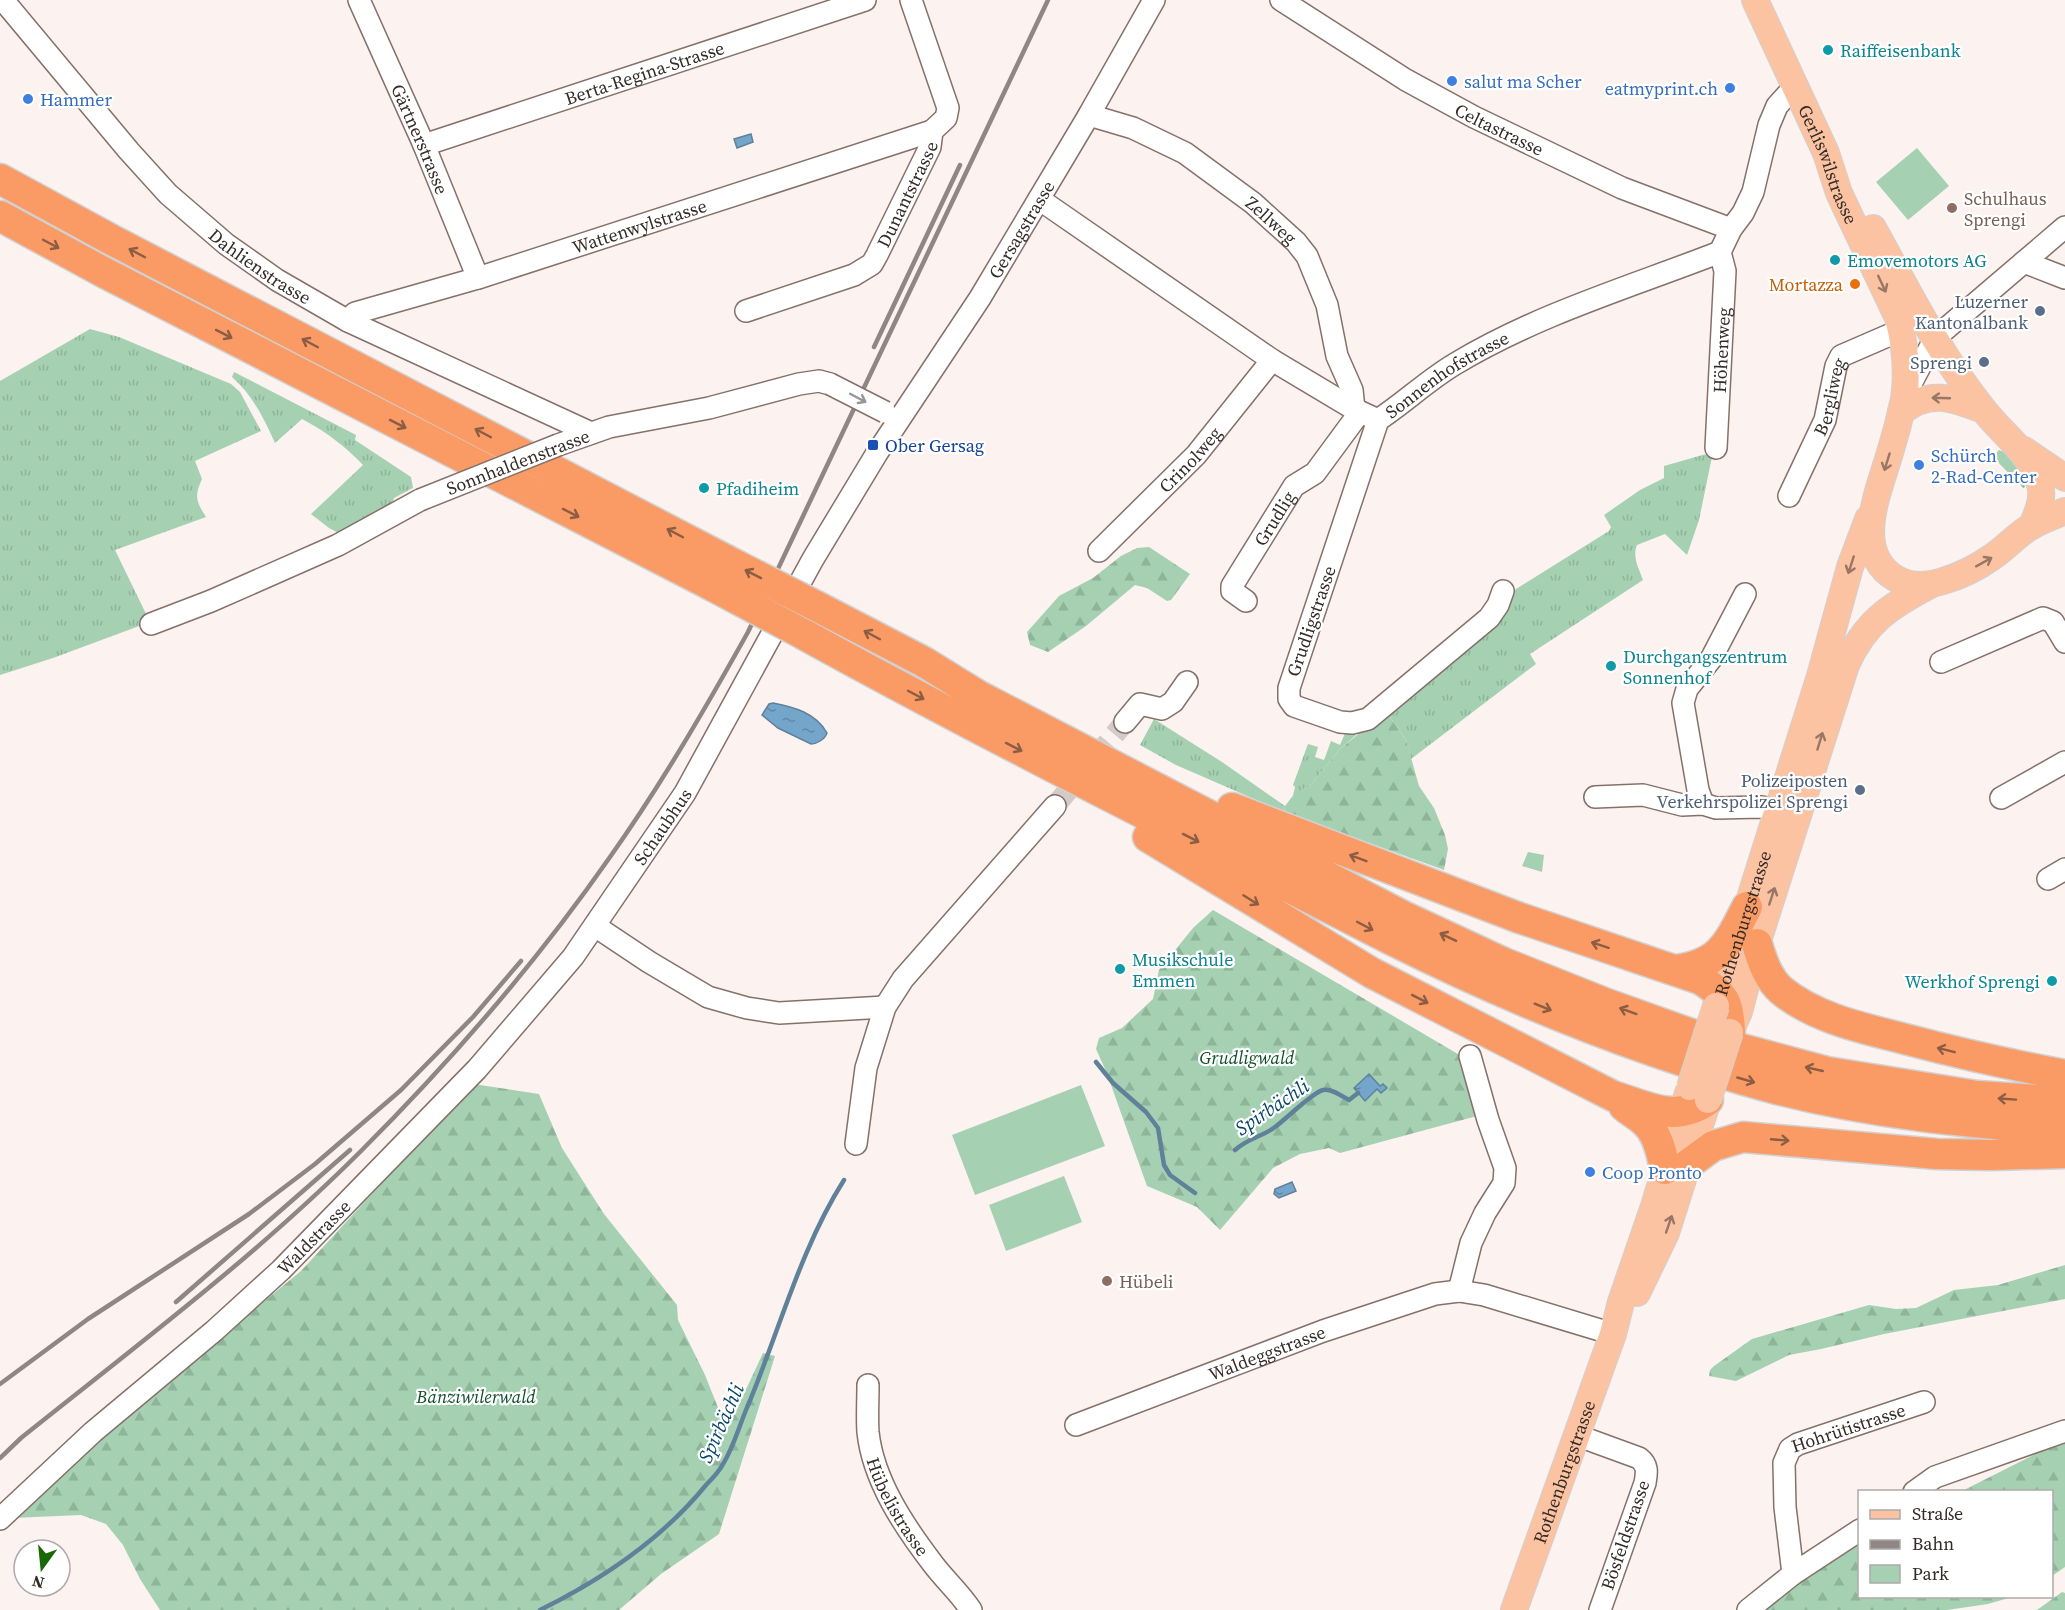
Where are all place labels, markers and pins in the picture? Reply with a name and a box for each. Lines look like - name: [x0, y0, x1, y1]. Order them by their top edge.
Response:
- place label: Raiffeisenbank: [1840, 38, 1961, 63]
- marker: Raiffeisenbank: [1821, 43, 1835, 57]
- place label: salut ma Scher: [1464, 69, 1582, 94]
- marker: salut ma Scher: [1445, 74, 1459, 88]
- place label: eatmyprint.ch: [1605, 76, 1718, 101]
- marker: eatmyprint.ch: [1723, 81, 1737, 95]
- place label: Hammer: [40, 87, 113, 112]
- marker: Hammer: [21, 92, 35, 106]
- place label: Schulhaus Sprengi: [1964, 186, 2047, 232]
- marker: Schulhaus Sprengi: [1945, 201, 1959, 215]
- place label: Emovemotors AG: [1847, 248, 1986, 273]
- marker: Emovemotors AG: [1828, 253, 1842, 267]
- place label: Mortazza: [1769, 272, 1844, 297]
- marker: Mortazza: [1848, 277, 1862, 291]
- place label: Luzerner Kantonalbank: [1915, 289, 2028, 335]
- marker: Luzerner Kantonalbank: [2033, 304, 2047, 318]
- place label: Sprengi: [1910, 350, 1972, 375]
- marker: Sprengi: [1977, 355, 1991, 369]
- place label: Ober Gersag: [885, 433, 984, 458]
- marker: Ober Gersag: [866, 438, 880, 452]
- place label: Schürch 2-Rad-Center: [1931, 443, 2037, 489]
- marker: Schürch 2-Rad-Center: [1912, 458, 1926, 472]
- place label: Pfadiheim: [716, 476, 799, 501]
- marker: Pfadiheim: [697, 481, 711, 495]
- place label: Durchgangszentrum Sonnenhof: [1623, 644, 1788, 690]
- marker: Durchgangszentrum Sonnenhof: [1604, 659, 1618, 673]
- place label: Polizeiposten Verkehrspolizei Sprengi: [1657, 768, 1848, 814]
- marker: Polizeiposten Verkehrspolizei Sprengi: [1853, 783, 1867, 797]
- place label: Musikschule Emmen: [1132, 947, 1233, 993]
- marker: Musikschule Emmen: [1113, 962, 1127, 976]
- place label: Werkhof Sprengi: [1905, 969, 2040, 994]
- marker: Werkhof Sprengi: [2045, 974, 2059, 988]
- place label: Coop Pronto: [1602, 1160, 1702, 1185]
- marker: Coop Pronto: [1583, 1165, 1597, 1179]
- place label: Hübeli: [1119, 1269, 1173, 1294]
- marker: Hübeli: [1100, 1274, 1114, 1288]

